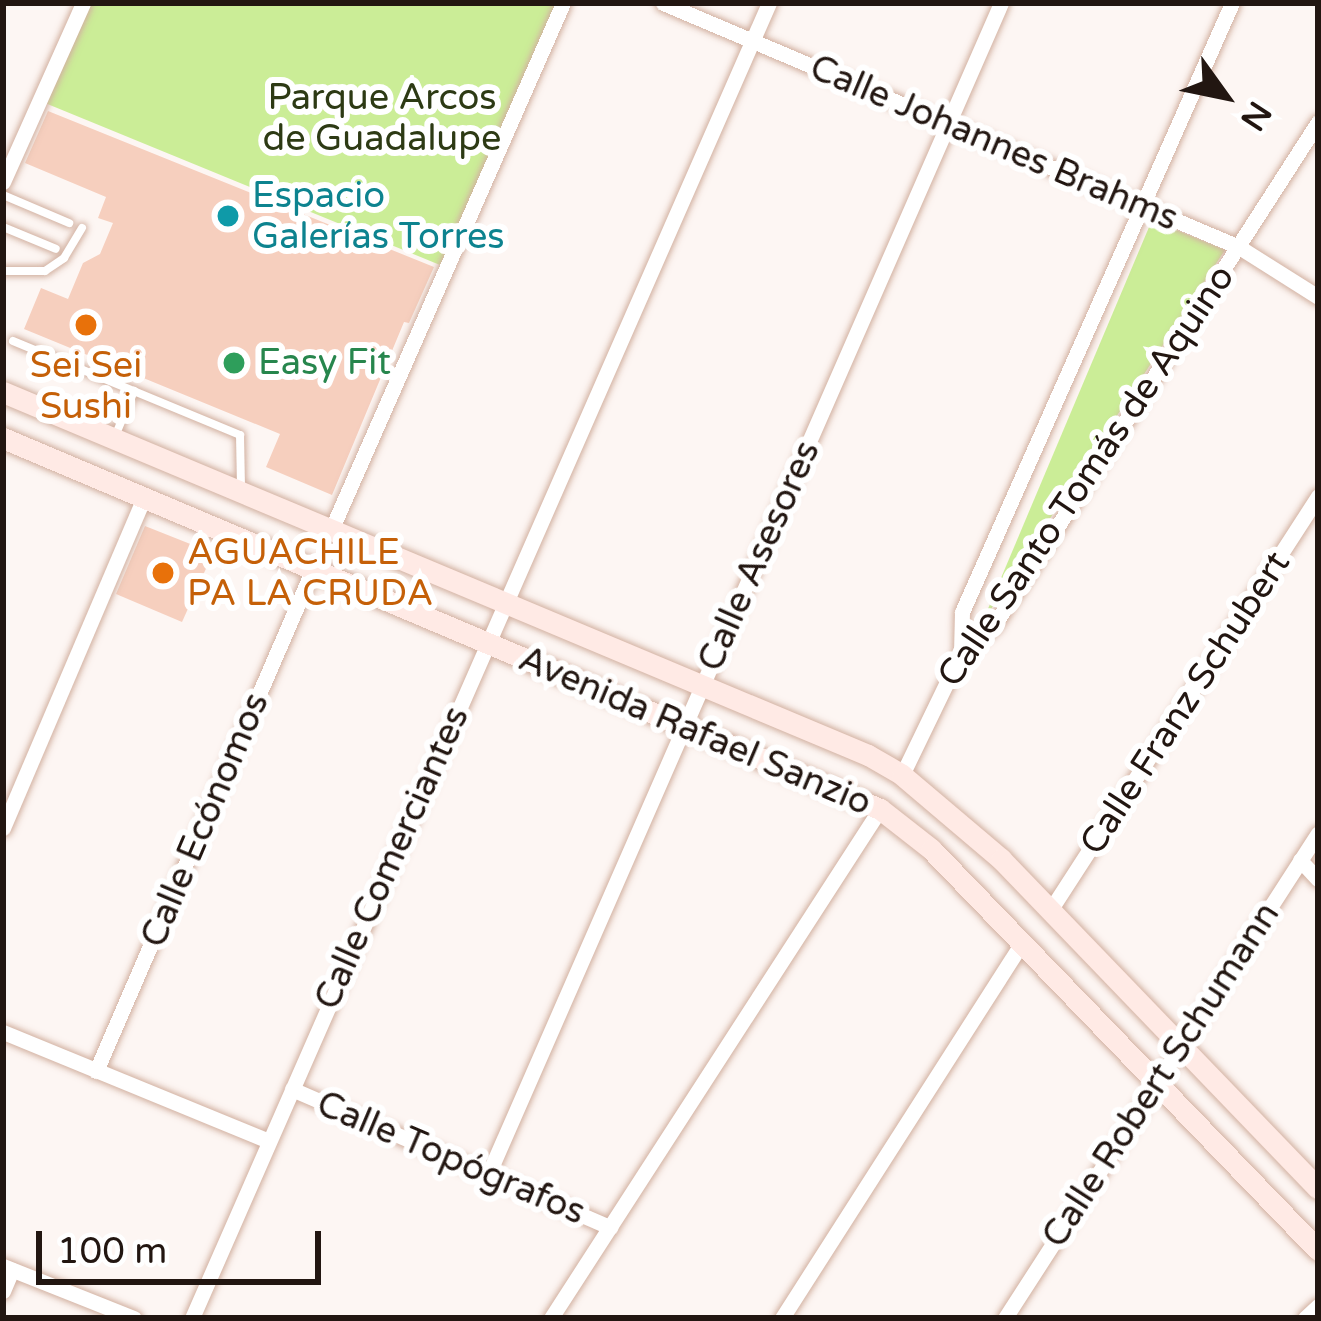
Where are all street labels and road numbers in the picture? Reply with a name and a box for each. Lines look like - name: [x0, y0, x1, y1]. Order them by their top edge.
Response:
- street label: Calle Johannes Brahms: [803, 46, 1185, 240]
- street label: Calle Santo Tomás de Aquino: [928, 257, 1244, 695]
- street label: Calle Asesores: [689, 434, 829, 678]
- street label: Calle Franz Schubert: [1071, 543, 1299, 863]
- street label: Avenida Rafael Sanzio: [512, 637, 878, 825]
- street label: Calle Ecónomos: [132, 686, 278, 954]
- street label: Calle Comerciantes: [306, 700, 478, 1016]
- street label: Calle Robert Schumann: [1033, 894, 1289, 1256]
- street label: Calle Topógrafos: [310, 1082, 592, 1234]

